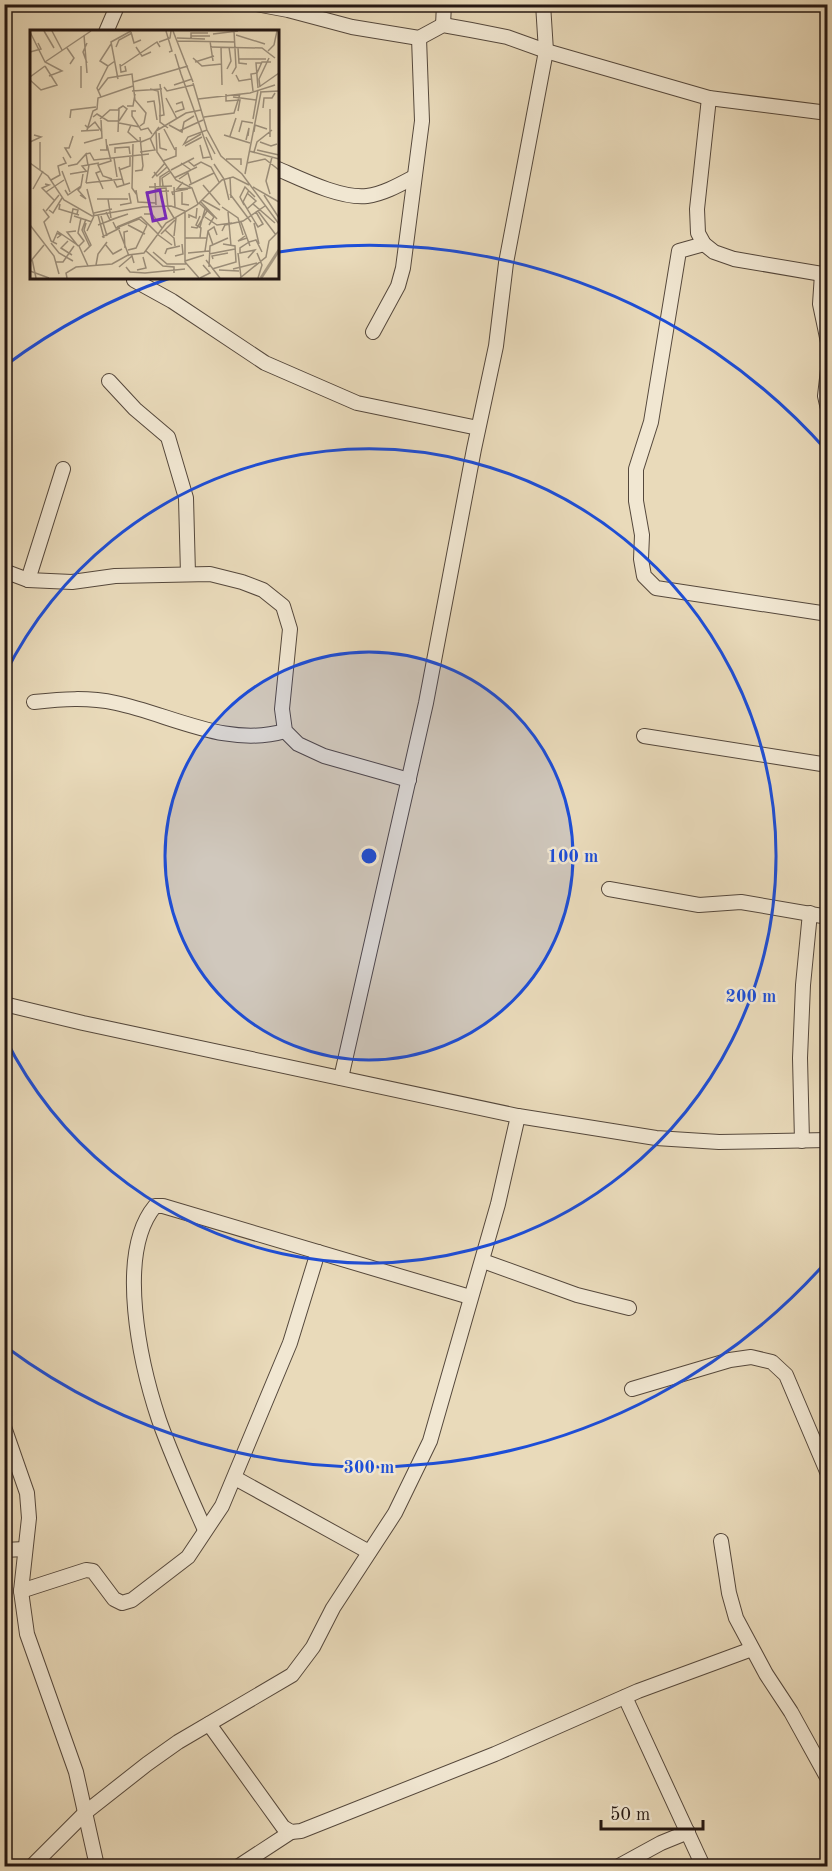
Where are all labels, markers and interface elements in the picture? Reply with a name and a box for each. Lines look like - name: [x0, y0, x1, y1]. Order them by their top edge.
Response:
- inset map: [30, 30, 279, 279]
- centre of rings: [359, 846, 379, 866]
- text: 100 m: [548, 848, 598, 866]
- text: 200 m: [726, 988, 776, 1006]
- text: 300 m: [344, 1459, 394, 1477]
- scale bar: [601, 1793, 703, 1831]
- text: 50 m: [610, 1806, 650, 1824]

